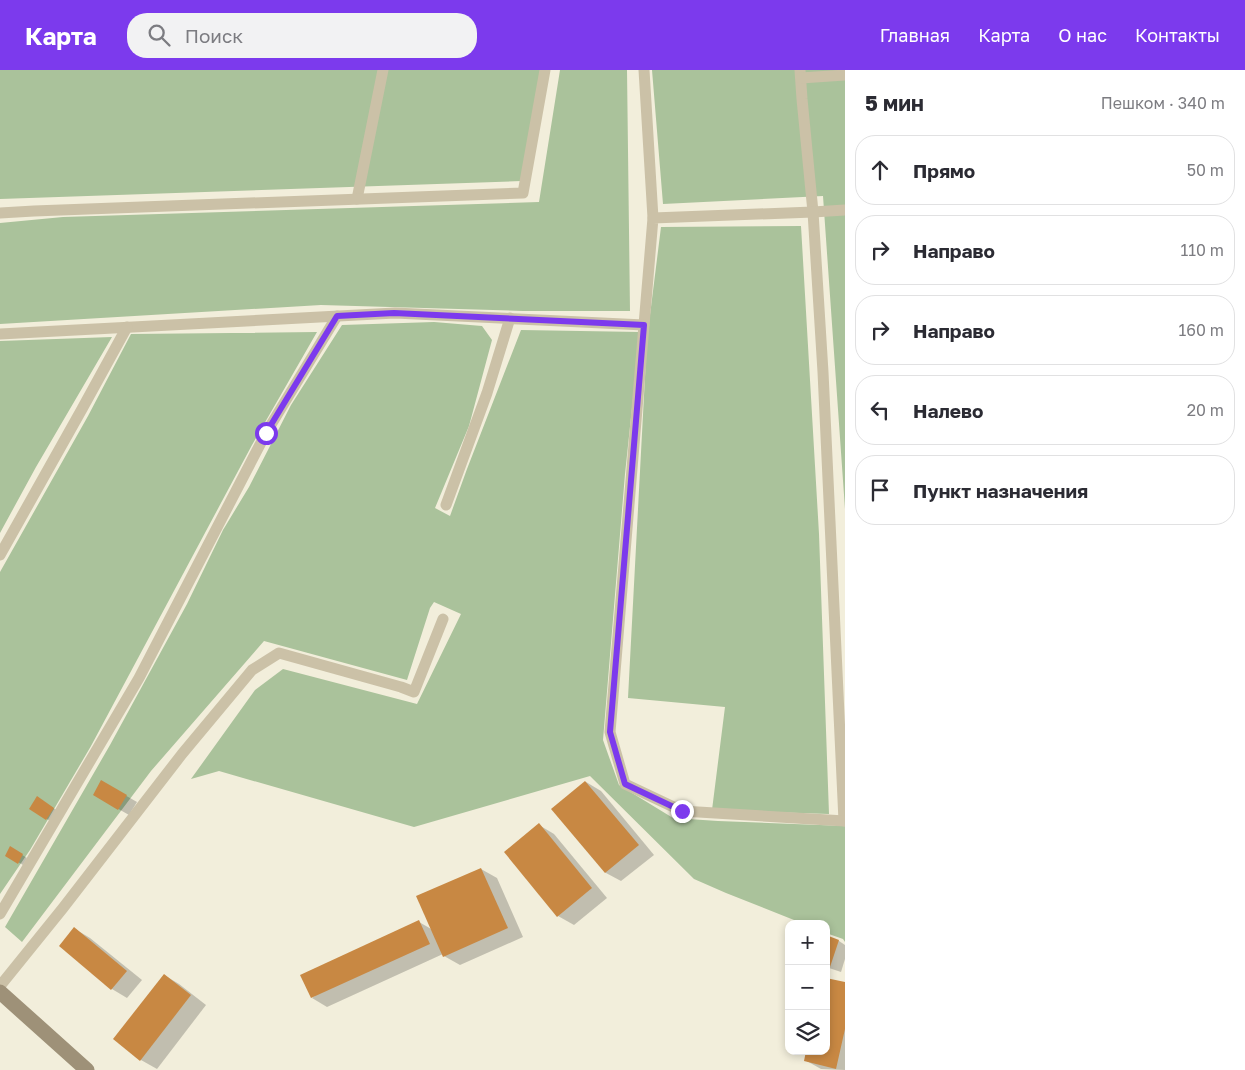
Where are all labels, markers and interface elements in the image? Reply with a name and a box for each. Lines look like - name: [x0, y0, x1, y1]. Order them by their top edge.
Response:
- search box: [127, 13, 477, 58]
- text: Карта: [25, 21, 97, 50]
- icon: search: [145, 21, 173, 49]
- text: Поиск: [185, 24, 243, 47]
- text: Главная: [880, 24, 950, 46]
- text: Карта: [978, 24, 1030, 46]
- text: О нас: [1058, 24, 1107, 46]
- text: Контакты: [1135, 24, 1220, 46]
- text: 5 мин: [865, 90, 924, 116]
- text: Пешком · 340 m: [1101, 93, 1225, 113]
- icon: ahead: [866, 156, 894, 184]
- text: Прямо: [913, 159, 975, 182]
- text: 50 m: [1187, 160, 1224, 180]
- icon: right: [866, 236, 894, 264]
- text: Направо: [913, 239, 995, 262]
- text: 110 m: [1180, 240, 1224, 260]
- icon: right: [866, 316, 894, 344]
- text: Направо: [913, 319, 995, 342]
- text: 160 m: [1178, 320, 1224, 340]
- icon: left: [866, 396, 894, 424]
- text: Налево: [913, 399, 983, 422]
- text: 20 m: [1187, 400, 1224, 420]
- route start: [255, 422, 278, 445]
- icon: arrive: [866, 476, 894, 504]
- text: Пункт назначения: [913, 479, 1088, 502]
- route end: [671, 800, 694, 823]
- map controls: [785, 920, 830, 1055]
- button: +: [785, 920, 830, 965]
- button: −: [785, 965, 830, 1010]
- button: layers: [785, 1010, 830, 1055]

